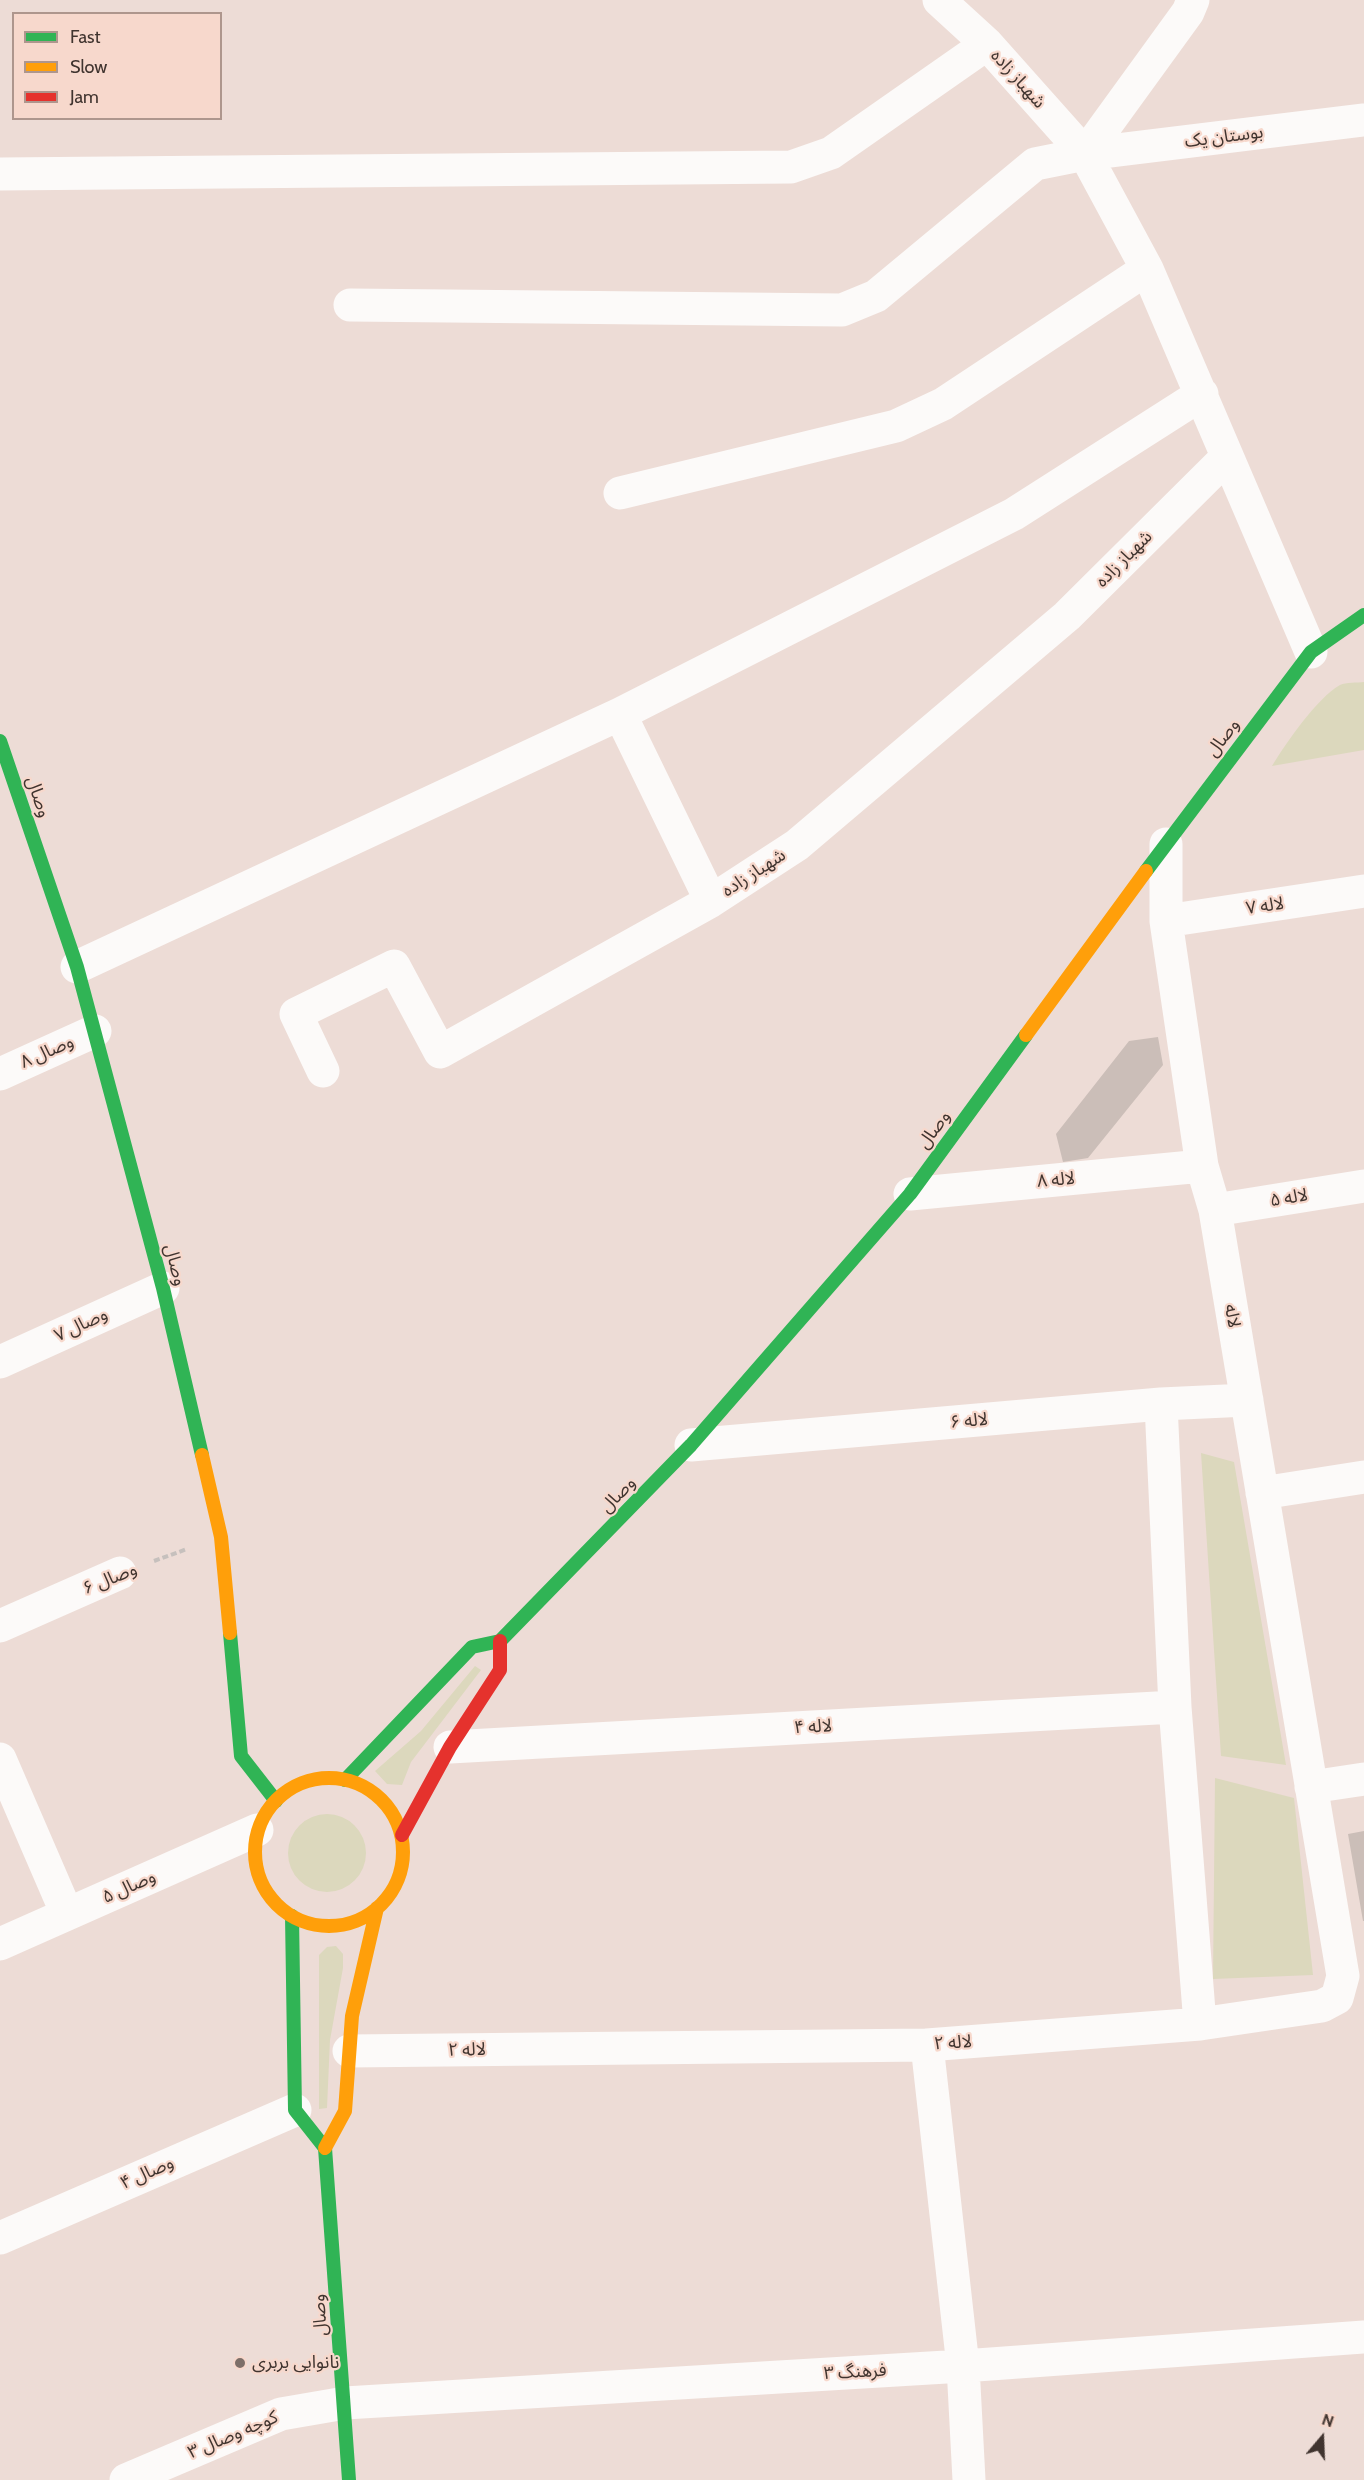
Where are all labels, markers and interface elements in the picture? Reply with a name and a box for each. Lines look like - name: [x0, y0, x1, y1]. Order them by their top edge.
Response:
- legend: [12, 12, 222, 120]
- text: Fast: [70, 26, 101, 48]
- street label: شهباز زاده: [986, 45, 1050, 113]
- text: Slow: [70, 56, 107, 78]
- text: Jam: [70, 86, 99, 108]
- street label: بوستان یک: [1184, 121, 1264, 153]
- street label: شهباز زاده: [1091, 526, 1157, 592]
- street label: وصال: [1202, 715, 1244, 761]
- street label: وصال: [21, 774, 55, 820]
- street label: شهباز زاده: [718, 844, 790, 902]
- street label: لاله ۷: [1245, 893, 1285, 919]
- street label: وصال ۸: [17, 1031, 77, 1073]
- street label: وصال: [913, 1107, 955, 1153]
- street label: لاله ۸: [1036, 1168, 1076, 1192]
- street label: لاله ۵: [1268, 1184, 1310, 1212]
- street label: وصال: [159, 1242, 191, 1288]
- street label: لاله: [1219, 1302, 1245, 1330]
- street label: وصال ۷: [51, 1303, 111, 1347]
- street label: لاله ۶: [949, 1409, 989, 1433]
- street label: وصال: [596, 1472, 640, 1518]
- street label: وصال ۶: [80, 1558, 140, 1600]
- street label: لاله ۴: [793, 1715, 833, 1739]
- street label: وصال ۵: [99, 1866, 159, 1908]
- street label: لاله ۲: [933, 2031, 973, 2055]
- street label: لاله ۲: [448, 2039, 486, 2061]
- street label: وصال ۴: [117, 2152, 177, 2194]
- street label: وصال: [308, 2293, 332, 2337]
- place label: نانوایی بربری: [252, 2352, 339, 2374]
- marker: نانوایی بربری: [233, 2356, 247, 2370]
- street label: فرهنگ ۳: [823, 2360, 887, 2384]
- street label: کوچه وصال ۳: [185, 2406, 281, 2464]
- north arrow: [1292, 2408, 1352, 2468]
- text: N: [1320, 2410, 1336, 2431]

